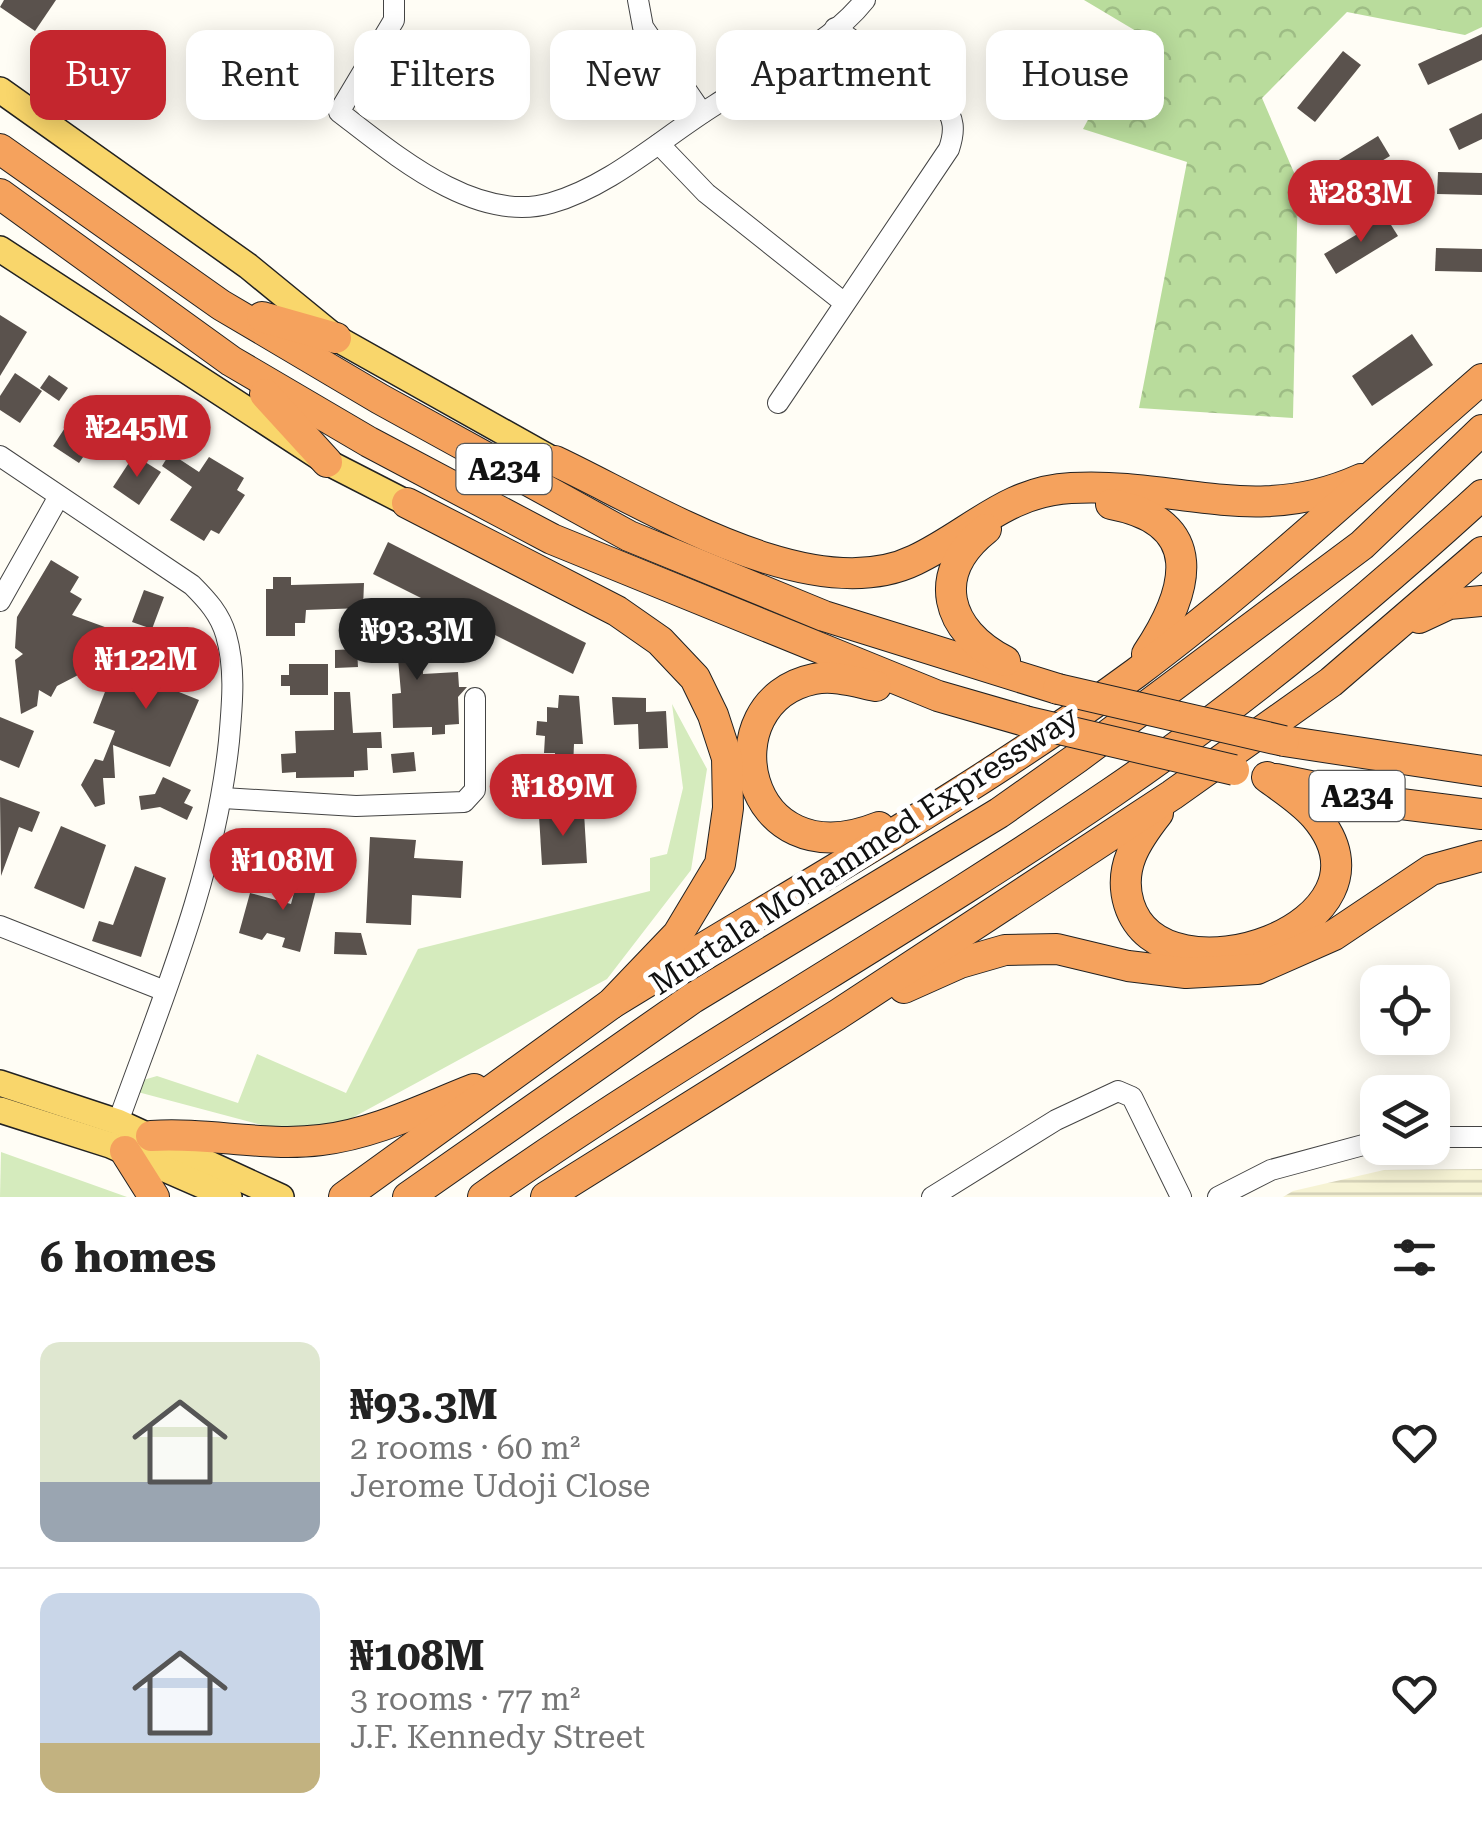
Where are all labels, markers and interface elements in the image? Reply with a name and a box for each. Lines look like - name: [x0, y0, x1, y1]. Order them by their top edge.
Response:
- chip: Buy: [30, 30, 166, 120]
- chip: Rent: [186, 30, 334, 120]
- chip: Filters: [354, 30, 530, 120]
- chip: New: [550, 30, 696, 120]
- chip: Apartment: [716, 30, 966, 120]
- chip: House: [986, 30, 1164, 120]
- pin: ₦283M: [1291, 160, 1431, 245]
- text: ₦283M: [1310, 173, 1412, 211]
- pin: ₦245M: [67, 395, 207, 480]
- text: ₦245M: [86, 408, 188, 446]
- road number: A234: [456, 444, 552, 494]
- pin: ₦93.3M: [336, 598, 498, 683]
- text: ₦93.3M: [361, 611, 473, 649]
- pin: ₦122M: [76, 627, 216, 712]
- text: ₦122M: [95, 640, 197, 678]
- street label: Murtala Mohammed Expressway: [643, 697, 1085, 1003]
- pin: ₦189M: [493, 754, 633, 839]
- text: ₦189M: [512, 767, 614, 805]
- road number: A234: [1310, 771, 1404, 821]
- pin: ₦108M: [213, 828, 353, 913]
- text: ₦108M: [232, 841, 334, 879]
- map controls: [1360, 965, 1450, 1165]
- button: locate: [1360, 965, 1450, 1055]
- button: layers: [1360, 1075, 1450, 1165]
- icon: filters: [1387, 1230, 1442, 1285]
- text: 6 homes: [40, 1233, 216, 1282]
- text: ₦93.3M: [350, 1380, 498, 1429]
- icon: home: [120, 1382, 240, 1502]
- icon: heart: [1387, 1415, 1442, 1470]
- text: 2 rooms · 60 m²: [350, 1429, 580, 1467]
- text: Jerome Udoji Close: [350, 1467, 650, 1505]
- text: ₦108M: [350, 1631, 485, 1680]
- icon: home: [120, 1633, 240, 1753]
- icon: heart: [1387, 1666, 1442, 1721]
- text: 3 rooms · 77 m²: [350, 1680, 580, 1718]
- text: J.F. Kennedy Street: [350, 1718, 645, 1756]

